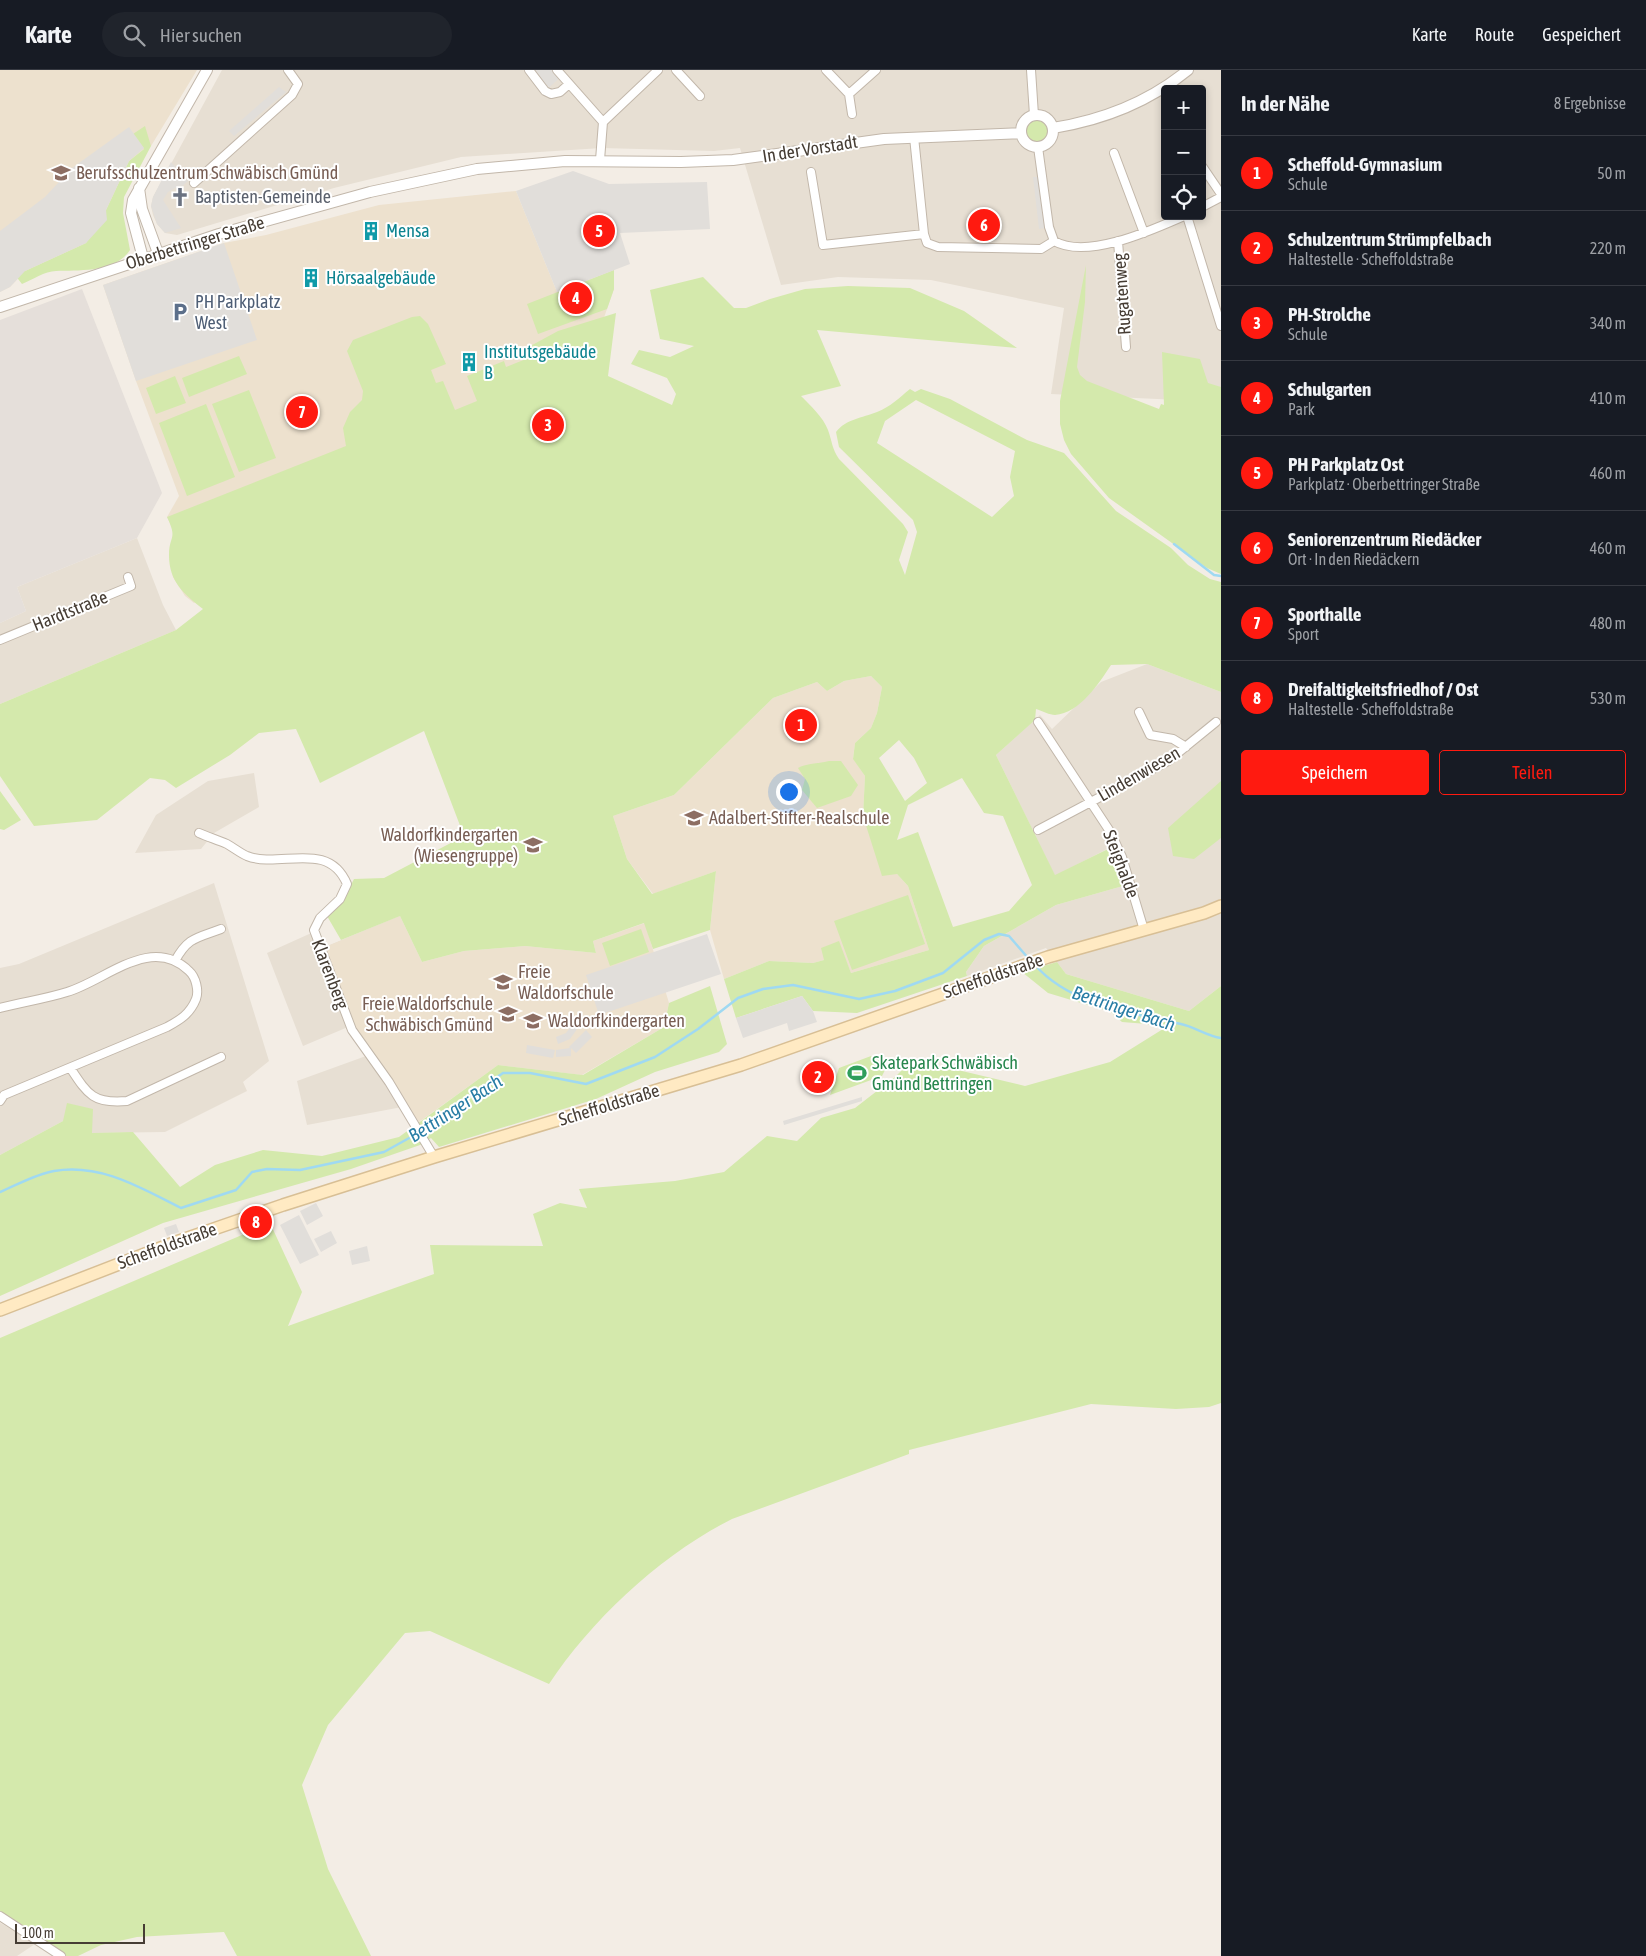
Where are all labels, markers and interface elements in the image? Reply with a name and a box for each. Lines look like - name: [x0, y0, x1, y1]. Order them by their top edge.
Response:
- search box: [102, 12, 452, 57]
- text: Karte: [25, 21, 72, 48]
- icon: search: [120, 21, 148, 49]
- text: Hier suchen: [160, 24, 242, 46]
- text: Karte: [1412, 24, 1447, 45]
- text: Route: [1475, 24, 1514, 45]
- text: Gespeichert: [1542, 24, 1621, 45]
- map controls: [1161, 85, 1206, 220]
- button: +: [1161, 85, 1206, 130]
- text: In der Nähe: [1241, 91, 1330, 115]
- text: 8 Ergebnisse: [1554, 94, 1626, 112]
- button: −: [1161, 130, 1206, 175]
- street label: In der Vorstadt: [761, 131, 859, 166]
- text: Scheffold-Gymnasium: [1288, 153, 1442, 175]
- school or university icon: Berufsschulzentrum Schwäbisch Gmünd: [50, 162, 72, 184]
- place label: Berufsschulzentrum Schwäbisch Gmünd: [76, 162, 338, 183]
- text: 1: [1253, 164, 1261, 182]
- text: 50 m: [1597, 164, 1626, 182]
- button: locate: [1161, 175, 1206, 220]
- text: Schule: [1288, 175, 1327, 193]
- church icon: Baptisten-Gemeinde: [169, 186, 191, 208]
- place label: Baptisten-Gemeinde: [195, 186, 331, 207]
- pin: 6: [968, 206, 1000, 244]
- street label: Oberbettringer Straße: [123, 211, 267, 274]
- pin: 5: [583, 212, 615, 250]
- building icon: Mensa: [360, 220, 382, 242]
- place label: Mensa: [386, 220, 430, 241]
- text: Schulzentrum Strümpfelbach: [1288, 228, 1491, 250]
- text: 2: [1253, 239, 1261, 257]
- text: 220 m: [1590, 239, 1626, 257]
- text: Haltestelle · Scheffoldstraße: [1288, 250, 1454, 268]
- street label: Rugatenweg: [1108, 252, 1135, 336]
- building icon: Hörsaalgebäude: [300, 267, 322, 289]
- place label: Hörsaalgebäude: [326, 267, 436, 288]
- pin: 4: [560, 279, 592, 317]
- place label: PH Parkplatz West: [195, 291, 281, 333]
- parking icon: PH Parkplatz West: [169, 301, 191, 323]
- text: PH-Strolche: [1288, 303, 1371, 325]
- text: 3: [1253, 314, 1261, 332]
- text: 340 m: [1590, 314, 1626, 332]
- text: Schule: [1288, 325, 1327, 343]
- place label: Institutsgebäude B: [484, 341, 596, 383]
- building icon: Institutsgebäude B: [458, 351, 480, 373]
- text: Schulgarten: [1288, 378, 1371, 400]
- text: 4: [1253, 389, 1261, 407]
- text: 410 m: [1590, 389, 1626, 407]
- pin: 7: [286, 393, 318, 431]
- text: Park: [1288, 400, 1315, 418]
- pin: 3: [532, 406, 564, 444]
- text: PH Parkplatz Ost: [1288, 453, 1404, 475]
- text: 5: [1253, 464, 1261, 482]
- text: 460 m: [1590, 464, 1626, 482]
- text: Parkplatz · Oberbettringer Straße: [1288, 475, 1480, 493]
- text: Seniorenzentrum Riedäcker: [1288, 528, 1481, 550]
- text: 6: [1253, 539, 1261, 557]
- text: 460 m: [1590, 539, 1626, 557]
- text: Ort · In den Riedäckern: [1288, 550, 1419, 568]
- street label: Hardtstraße: [29, 586, 111, 635]
- text: Sporthalle: [1288, 603, 1361, 625]
- text: 7: [1253, 614, 1261, 632]
- text: 480 m: [1590, 614, 1626, 632]
- text: Sport: [1288, 625, 1319, 643]
- text: Dreifaltigkeitsfriedhof / Ost: [1288, 678, 1479, 700]
- text: 8: [1253, 689, 1261, 707]
- text: 530 m: [1590, 689, 1626, 707]
- text: Haltestelle · Scheffoldstraße: [1288, 700, 1454, 718]
- pin: 1: [785, 706, 817, 744]
- street label: Lindenwiesen: [1094, 742, 1184, 806]
- button: Speichern: [1241, 750, 1429, 795]
- button: Teilen: [1439, 750, 1626, 795]
- your location: [776, 779, 802, 805]
- school or university icon: Adalbert-Stifter-Realschule: [683, 807, 705, 829]
- place label: Adalbert-Stifter-Realschule: [709, 807, 889, 828]
- place label: Waldorfkindergarten (Wiesengruppe): [381, 824, 518, 866]
- street label: Steighalde: [1099, 827, 1144, 901]
- school or university icon: Waldorfkindergarten (Wiesengruppe): [522, 834, 544, 856]
- street label: Klarenberg: [308, 936, 354, 1012]
- street label: Scheffoldstraße: [940, 949, 1045, 1002]
- place label: Freie Waldorfschule: [518, 961, 614, 1003]
- school or university icon: Freie Waldorfschule: [492, 971, 514, 993]
- water label: Bettringer Bach: [1070, 981, 1178, 1035]
- place label: Freie Waldorfschule Schwäbisch Gmünd: [362, 993, 493, 1035]
- school or university icon: Freie Waldorfschule Schwäbisch Gmünd: [497, 1003, 519, 1025]
- school or university icon: Waldorfkindergarten: [522, 1010, 544, 1032]
- place label: Waldorfkindergarten: [548, 1010, 685, 1031]
- place label: Skatepark Schwäbisch Gmünd Bettringen: [872, 1052, 1018, 1094]
- pin: 2: [802, 1058, 834, 1096]
- sports icon: Skatepark Schwäbisch Gmünd Bettringen: [846, 1062, 868, 1084]
- water label: Bettringer Bach: [404, 1070, 506, 1146]
- street label: Scheffoldstraße: [556, 1079, 662, 1130]
- pin: 8: [240, 1203, 272, 1241]
- street label: Scheffoldstraße: [114, 1218, 219, 1273]
- scale bar: [15, 1921, 145, 1944]
- text: 100 m: [22, 1925, 54, 1941]

